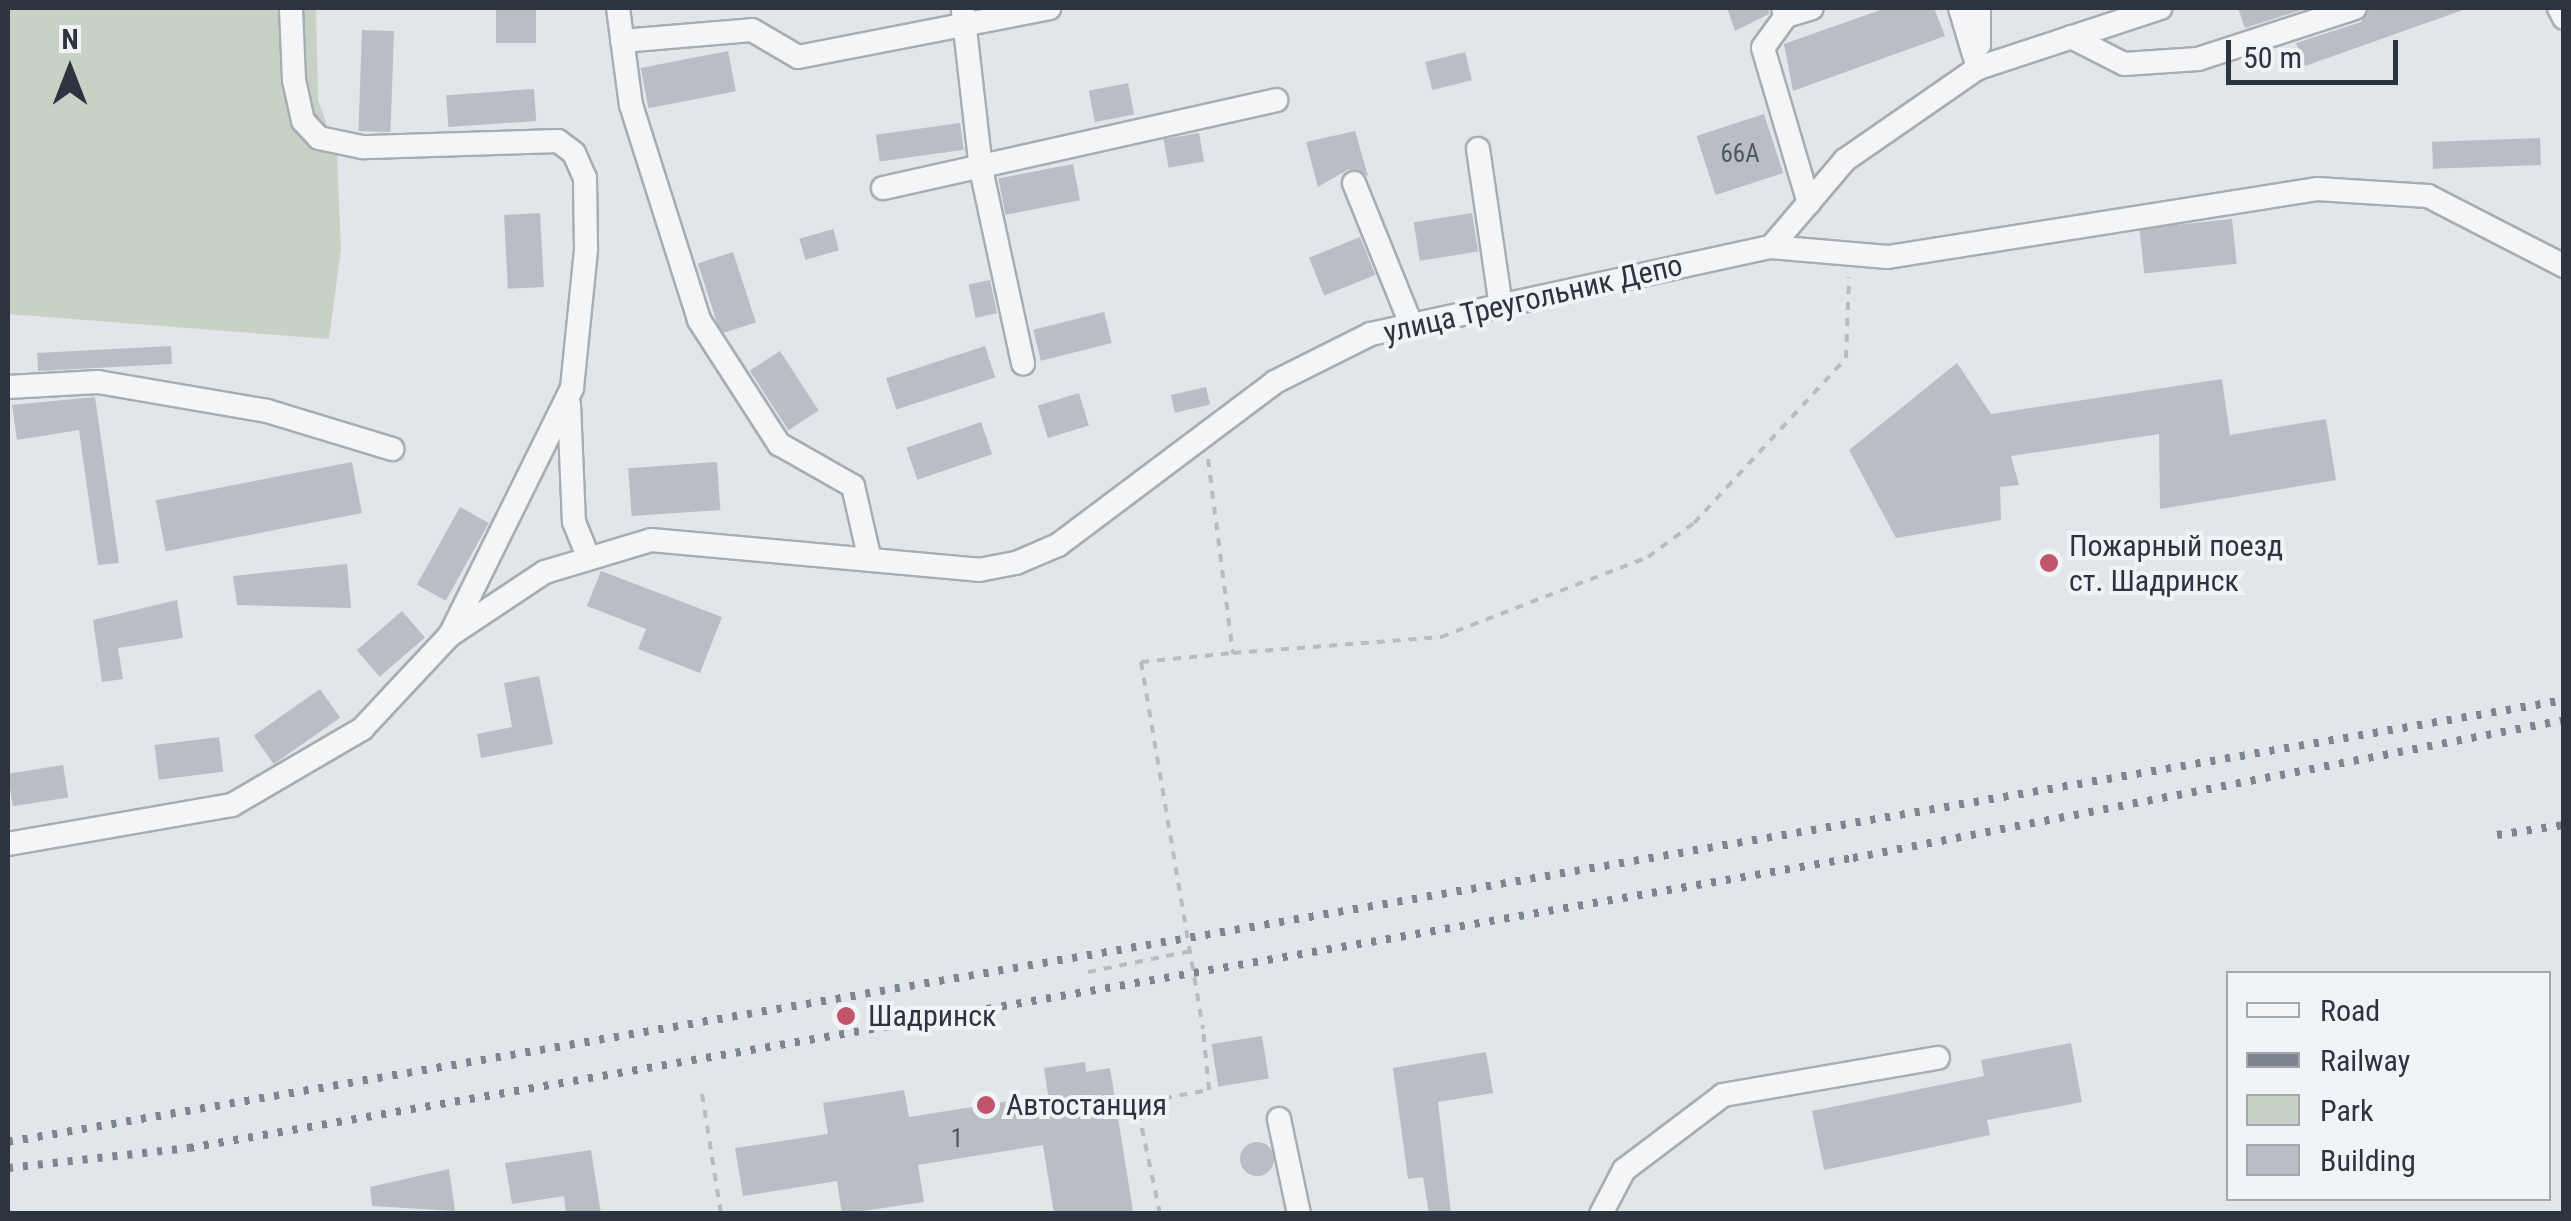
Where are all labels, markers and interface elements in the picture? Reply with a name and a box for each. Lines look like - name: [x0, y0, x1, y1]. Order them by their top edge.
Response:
- north arrow: [20, 20, 120, 120]
- scale bar: [2231, 20, 2404, 82]
- text: N: [61, 23, 79, 56]
- text: 50 m: [2243, 40, 2302, 75]
- house number: 66А: [1720, 139, 1760, 169]
- street label: улица Треугольник Депо: [1380, 247, 1686, 351]
- place label: Пожарный поезд ст. Шадринск: [2069, 528, 2283, 598]
- marker: Пожарный поезд ст. Шадринск: [2038, 552, 2060, 574]
- legend: [2226, 971, 2551, 1201]
- text: Road: [2320, 993, 2380, 1028]
- place label: Шадринск: [868, 998, 997, 1034]
- marker: Шадринск: [833, 1003, 859, 1029]
- text: Railway: [2320, 1043, 2410, 1078]
- place label: Автостанция: [1006, 1087, 1167, 1123]
- text: Park: [2320, 1093, 2374, 1128]
- marker: Автостанция: [975, 1094, 997, 1116]
- house number: 1: [951, 1124, 963, 1154]
- text: Building: [2320, 1143, 2416, 1178]

